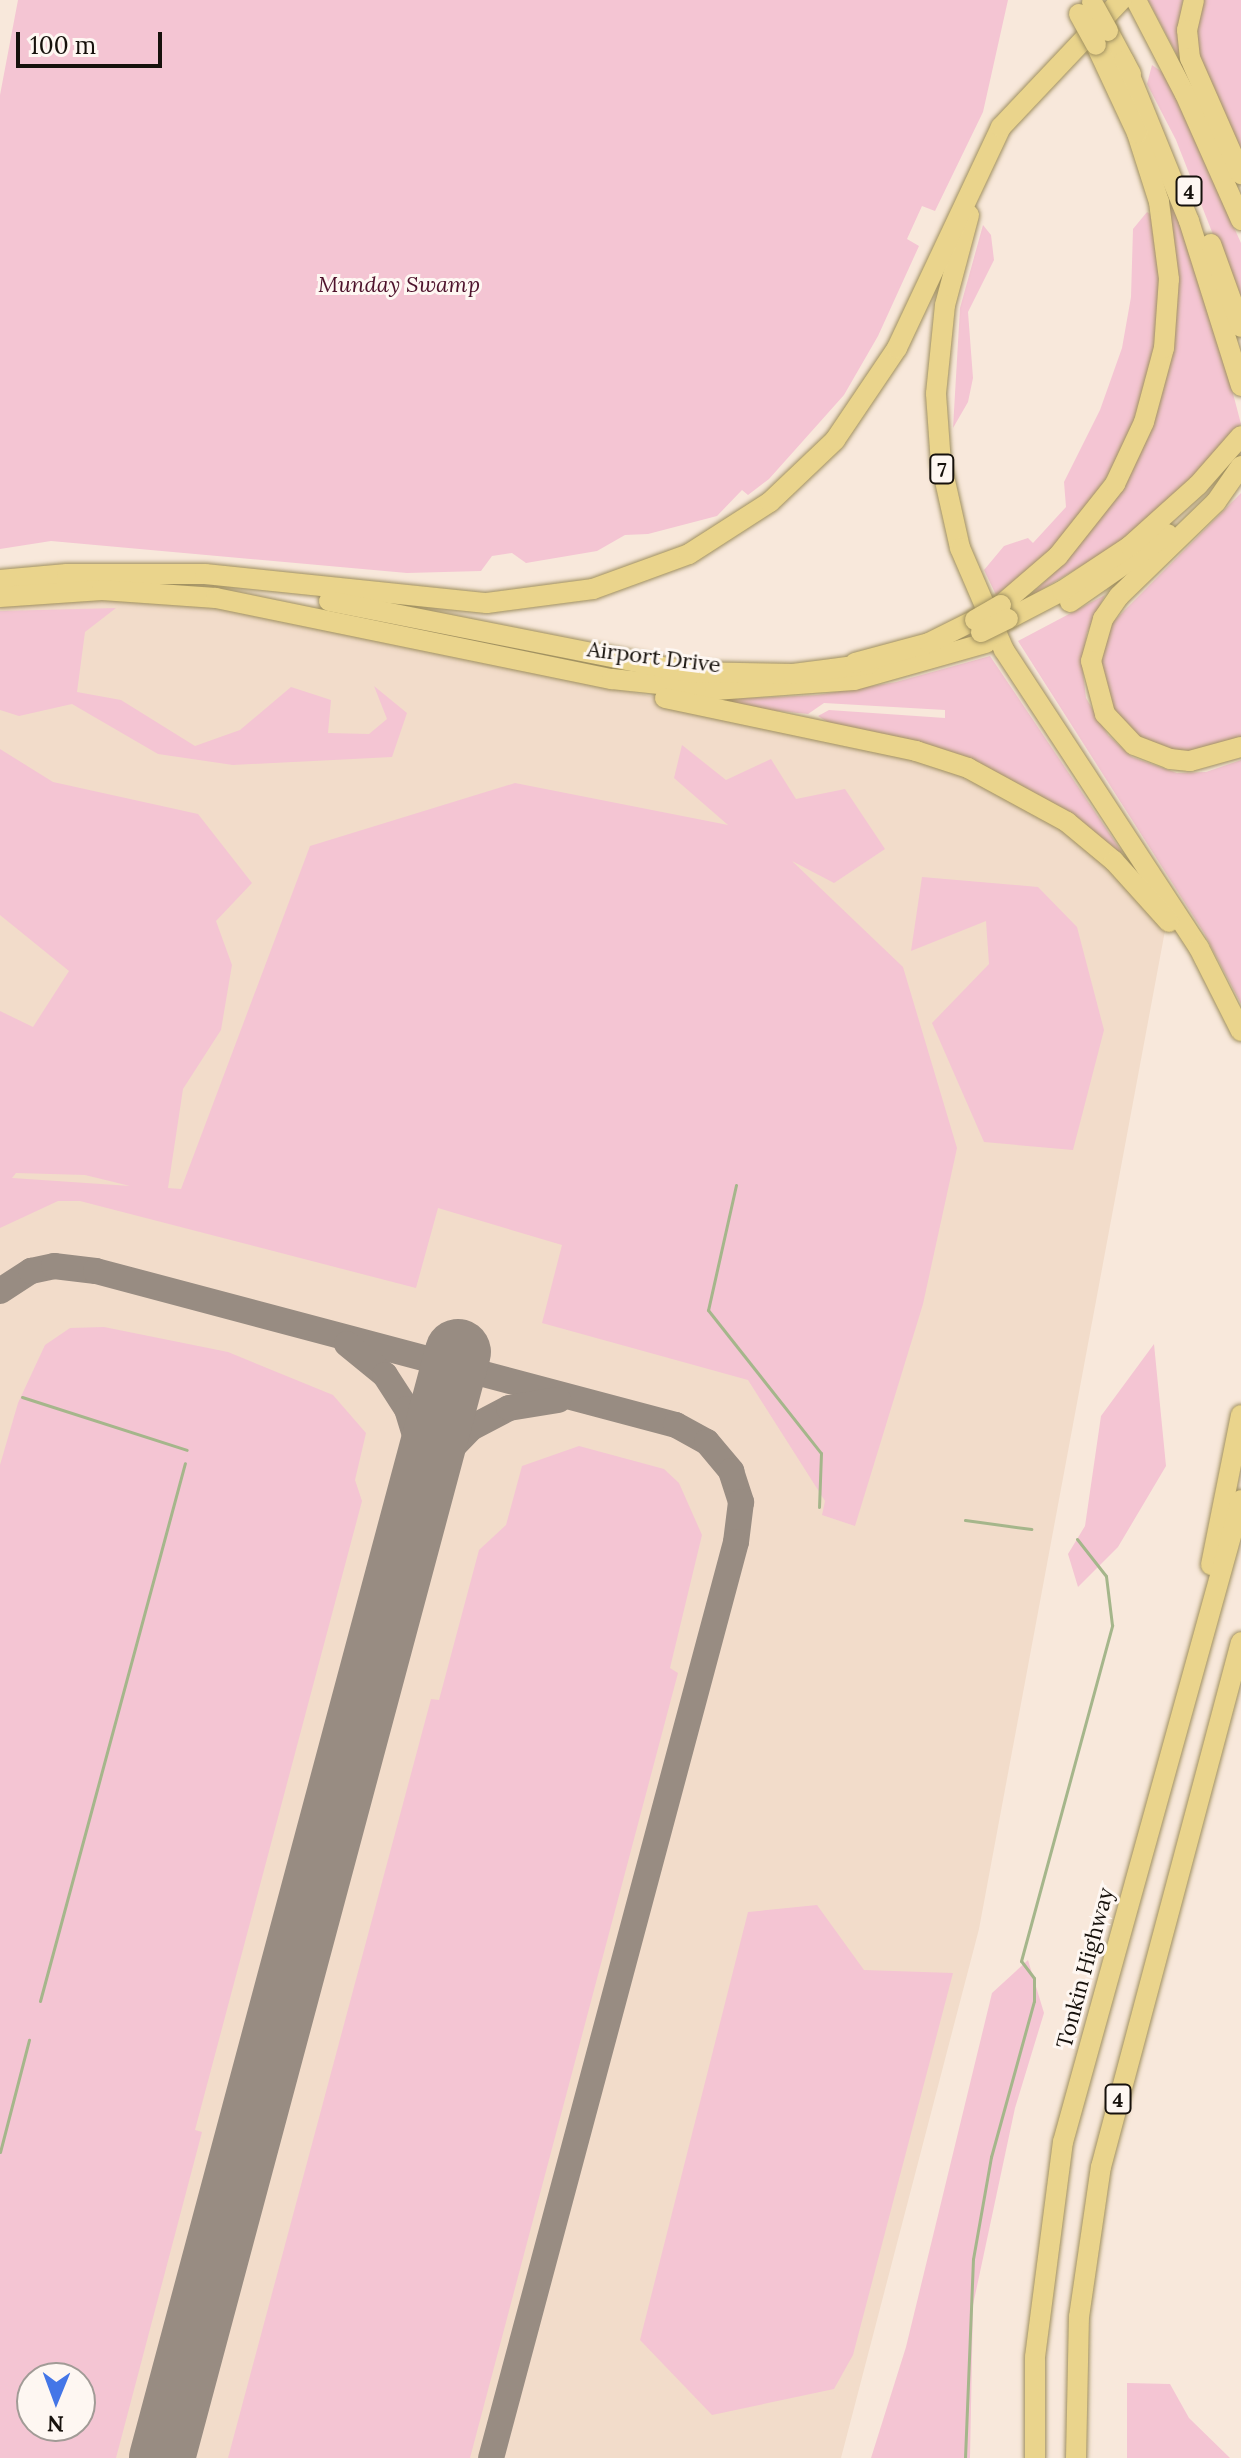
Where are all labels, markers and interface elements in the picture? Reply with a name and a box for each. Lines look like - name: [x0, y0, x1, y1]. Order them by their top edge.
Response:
- scale bar: [20, 16, 166, 66]
- text: 100 m: [30, 30, 96, 61]
- road number: 4: [1175, 175, 1203, 207]
- park label: Munday Swamp: [318, 272, 480, 298]
- road number: 7: [928, 453, 956, 485]
- street label: Airport Drive: [586, 636, 722, 678]
- street label: Tonkin Highway: [1051, 1885, 1119, 2051]
- road number: 4: [1104, 2083, 1132, 2115]
- north arrow: [16, 2362, 96, 2442]
- text: N: [47, 2410, 64, 2438]

